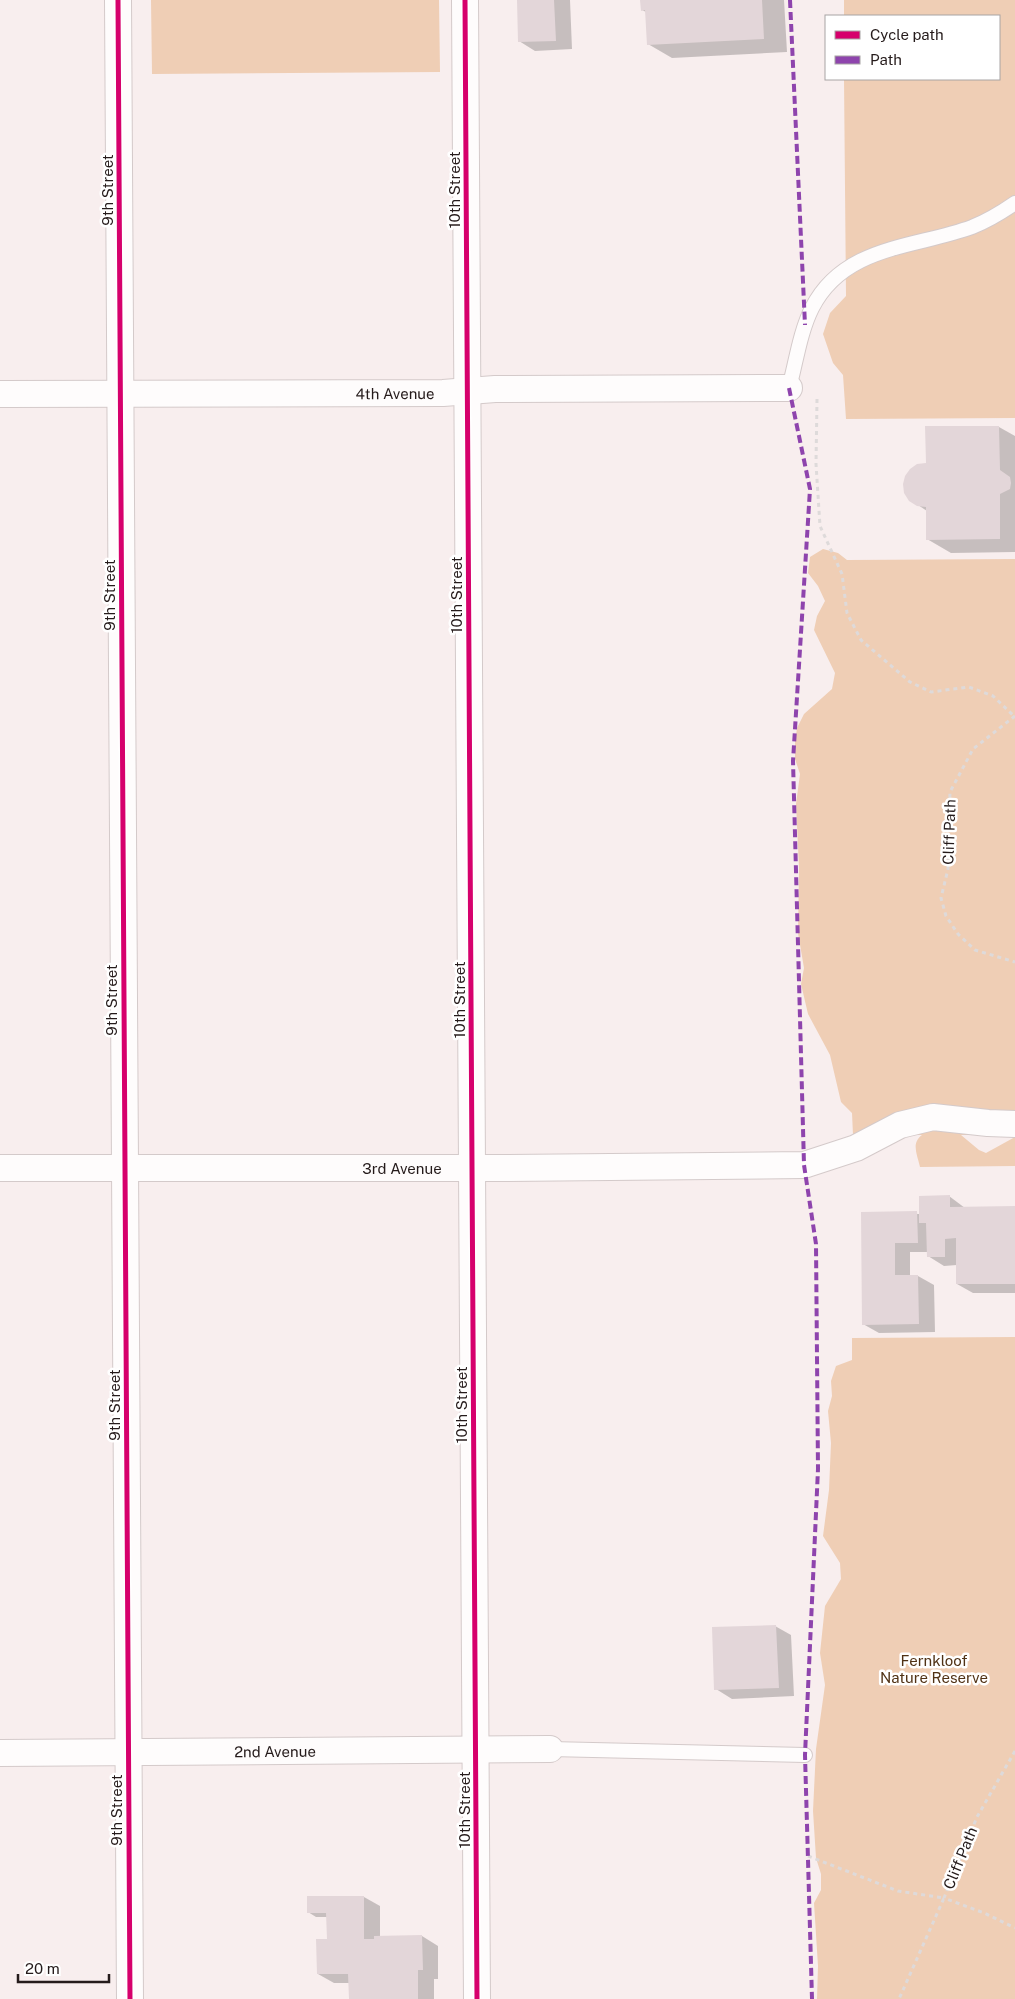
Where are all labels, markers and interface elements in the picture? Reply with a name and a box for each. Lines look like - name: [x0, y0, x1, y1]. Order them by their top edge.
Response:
- legend: [825, 15, 1000, 80]
- text: Cycle path: [870, 26, 944, 43]
- text: Path: [870, 51, 902, 68]
- street label: 10th Street: [446, 151, 463, 229]
- street label: 9th Street: [99, 154, 116, 226]
- street label: 4th Avenue: [355, 385, 435, 402]
- street label: 10th Street: [448, 556, 465, 634]
- street label: 9th Street: [101, 559, 118, 631]
- street label: Cliff Path: [939, 799, 959, 865]
- street label: 10th Street: [451, 961, 468, 1039]
- street label: 9th Street: [103, 964, 120, 1036]
- street label: 3rd Avenue: [362, 1160, 442, 1177]
- street label: 10th Street: [453, 1366, 470, 1444]
- street label: 9th Street: [106, 1369, 123, 1441]
- park label: Fernkloof Nature Reserve: [880, 1652, 988, 1686]
- street label: 2nd Avenue: [234, 1742, 316, 1760]
- street label: 10th Street: [456, 1771, 473, 1849]
- street label: 9th Street: [108, 1774, 125, 1846]
- street label: Cliff Path: [940, 1824, 980, 1892]
- scale bar: [18, 1952, 109, 1984]
- text: 20 m: [25, 1960, 60, 1977]

